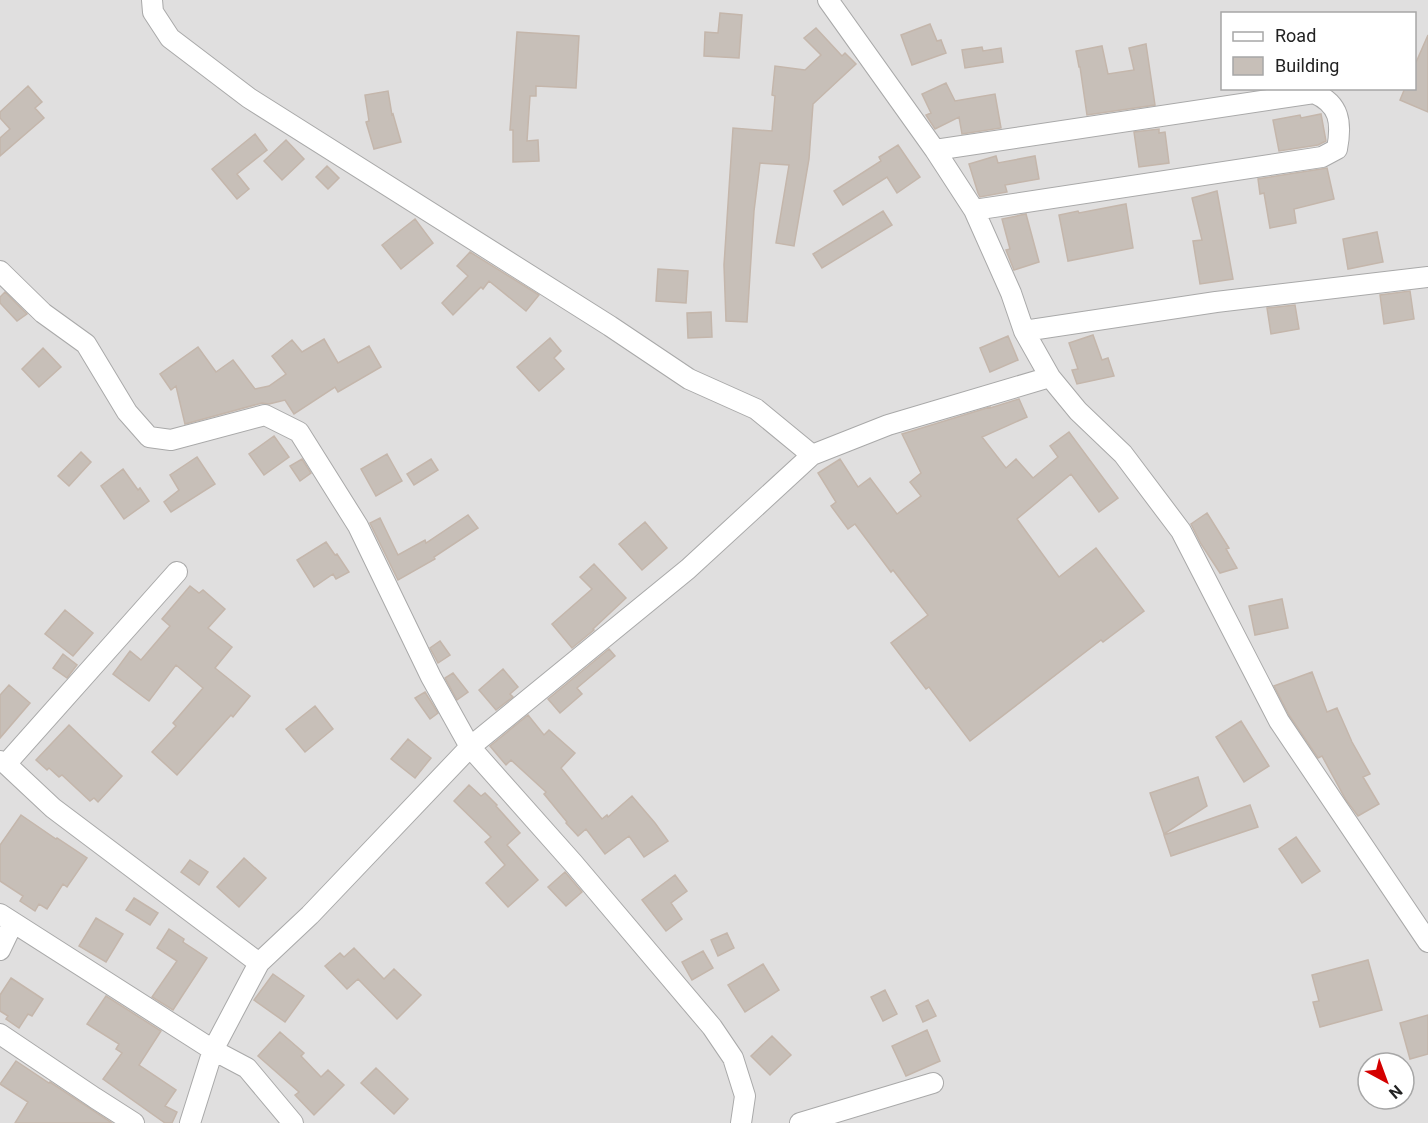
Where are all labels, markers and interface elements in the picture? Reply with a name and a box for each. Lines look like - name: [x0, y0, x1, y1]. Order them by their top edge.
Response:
- legend: [1221, 12, 1416, 90]
- text: Road: [1275, 25, 1316, 46]
- text: Building: [1275, 55, 1339, 76]
- north arrow: [1356, 1051, 1416, 1111]
- text: N: [1385, 1081, 1406, 1103]

